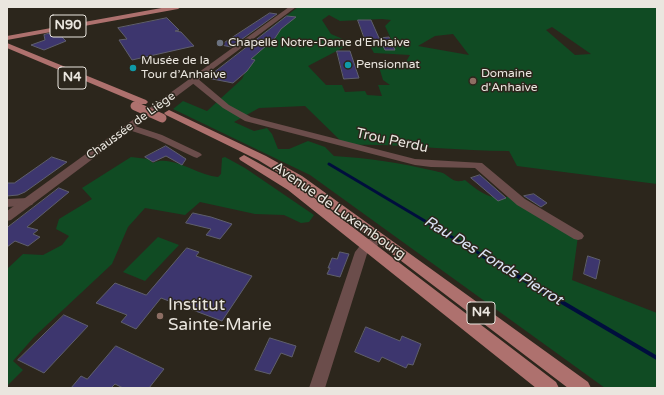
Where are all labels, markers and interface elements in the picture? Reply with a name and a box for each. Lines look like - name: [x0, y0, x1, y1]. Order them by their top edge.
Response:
- road number: N90: [50, 15, 86, 37]
- place label: Chapelle Notre-Dame d'Enhaive: [228, 36, 410, 50]
- marker: Chapelle Notre-Dame d'Enhaive: [215, 38, 225, 48]
- place label: Musée de la Tour d’Anhaive: [141, 54, 226, 82]
- place label: Pensionnat: [356, 58, 420, 72]
- marker: Pensionnat: [343, 60, 353, 70]
- marker: Musée de la Tour d’Anhaive: [128, 63, 138, 73]
- road number: N4: [58, 67, 86, 89]
- place label: Domaine d'Anhaive: [481, 67, 538, 95]
- marker: Domaine d'Anhaive: [468, 76, 478, 86]
- street label: Chaussée de Liège: [84, 89, 178, 163]
- street label: Trou Perdu: [354, 125, 430, 157]
- street label: Avenue de Luxembourg: [269, 159, 409, 263]
- water label: Rau Des Fonds Pierrot: [421, 213, 565, 309]
- place label: Institut Sainte-Marie: [168, 296, 272, 336]
- road number: N4: [467, 302, 495, 324]
- marker: Institut Sainte-Marie: [155, 311, 165, 321]

